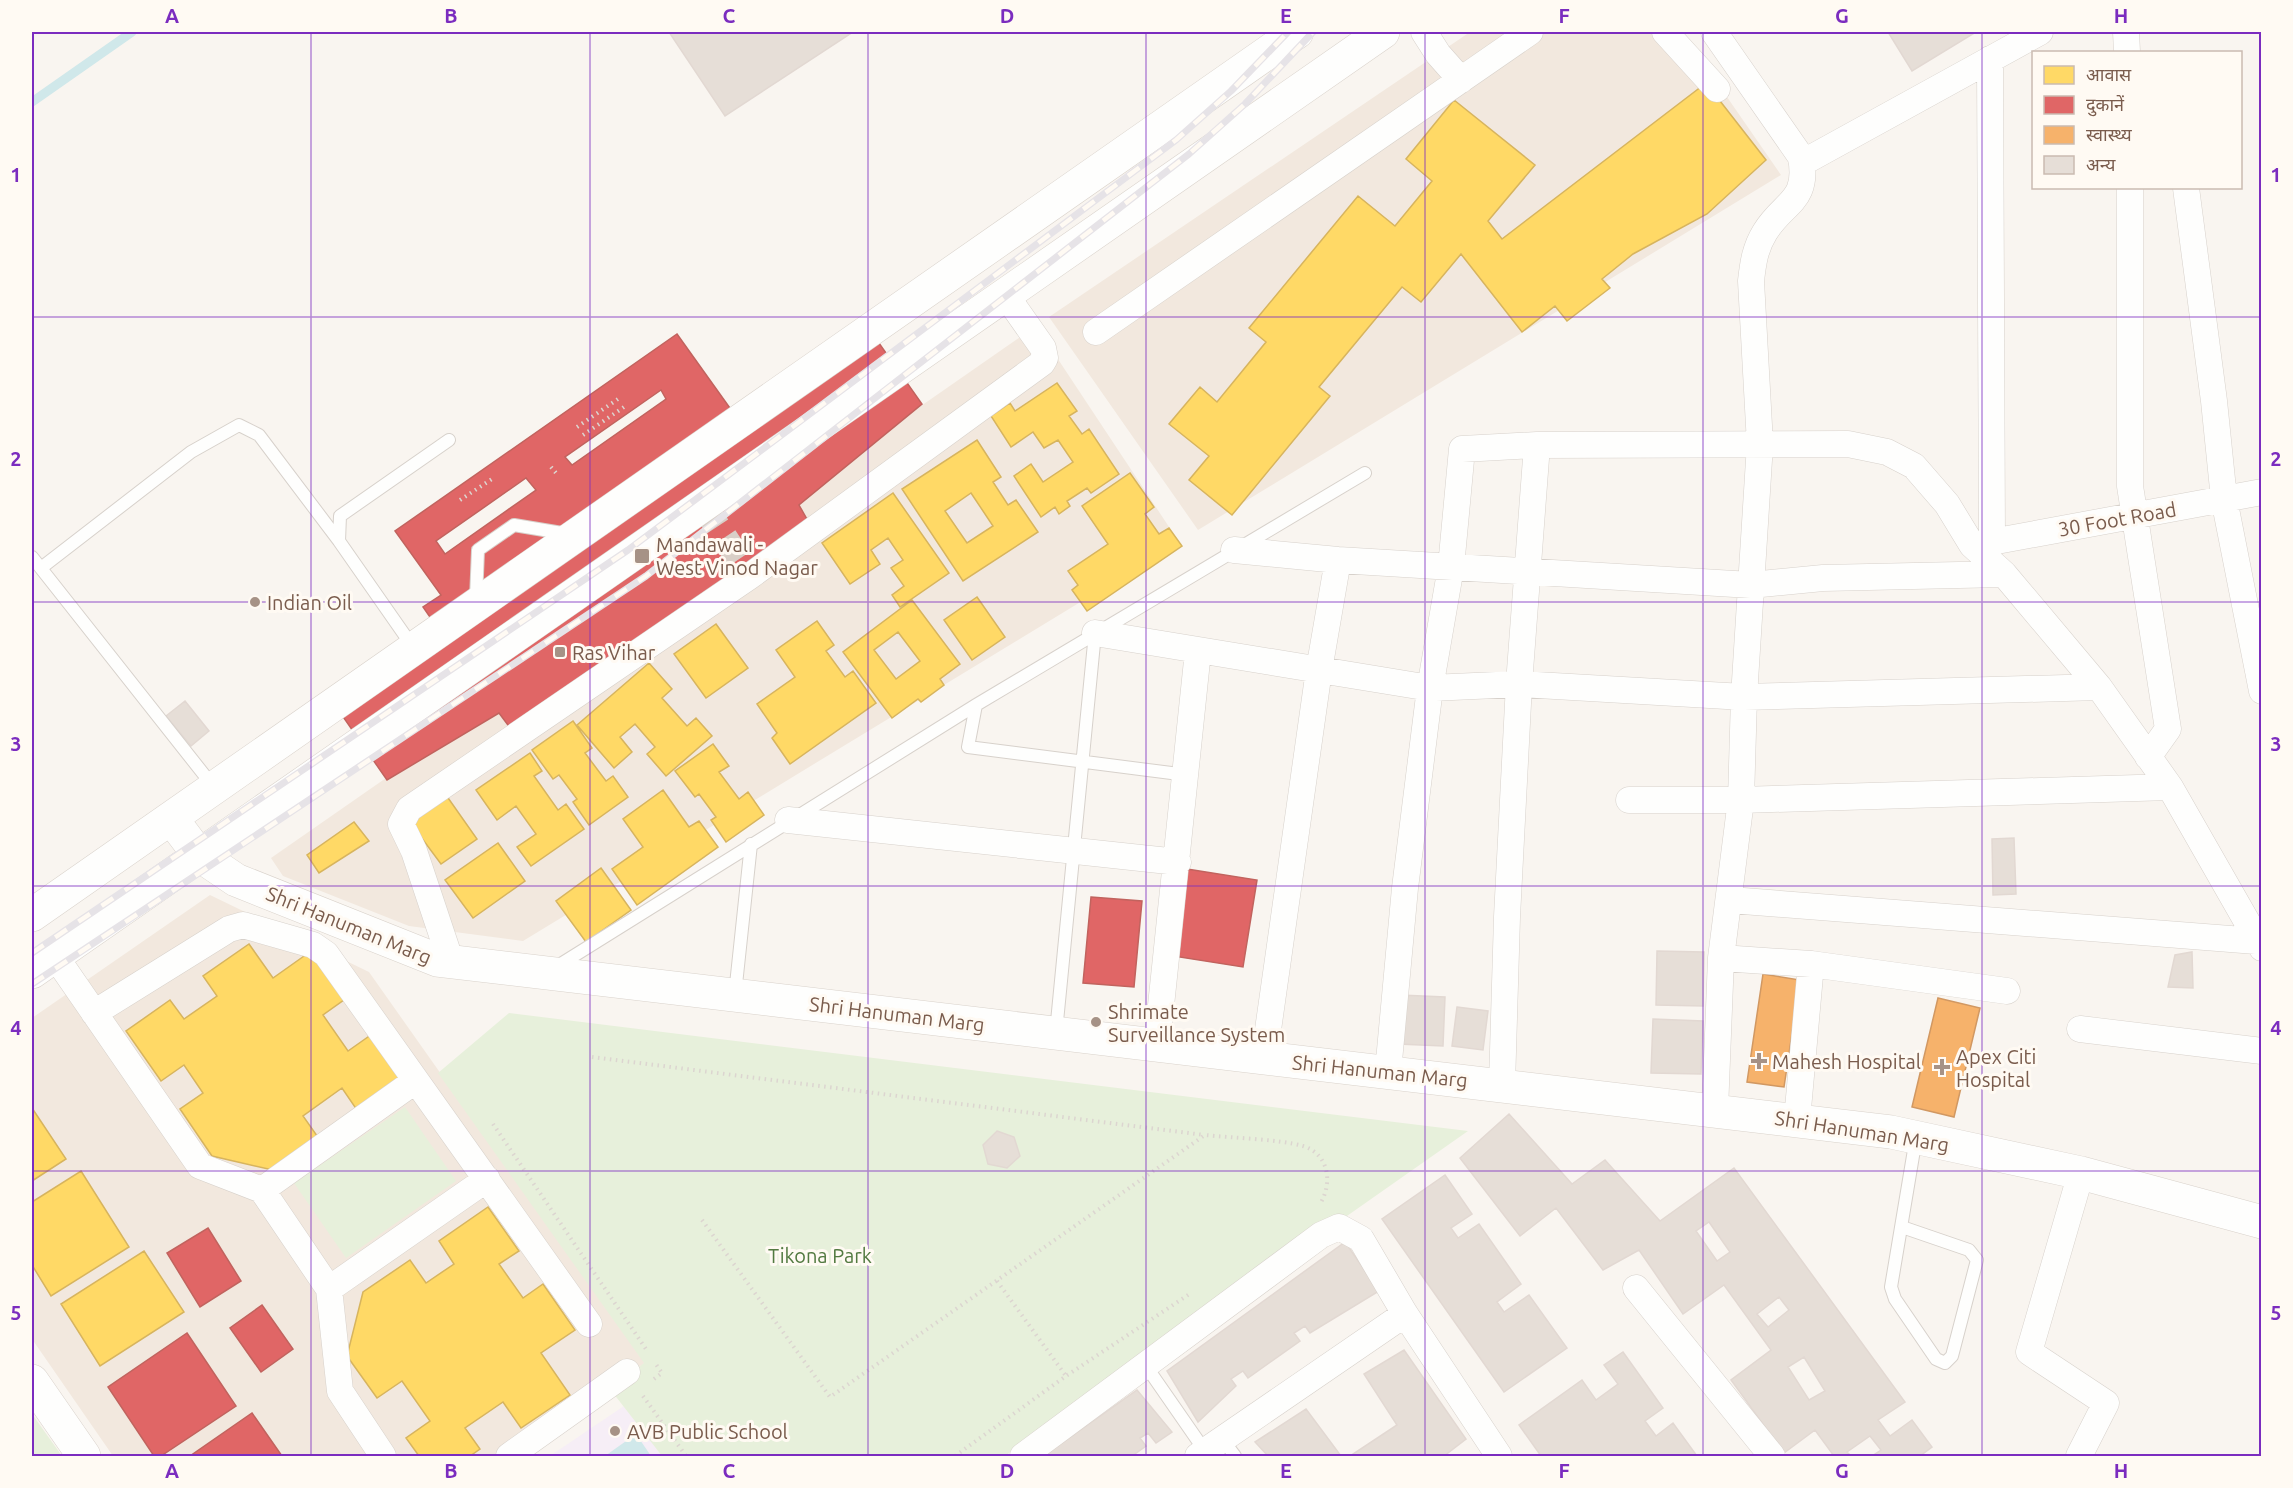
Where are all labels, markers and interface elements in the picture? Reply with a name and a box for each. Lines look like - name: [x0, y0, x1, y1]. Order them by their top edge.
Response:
- text: A: [165, 4, 179, 27]
- text: B: [444, 4, 458, 27]
- text: C: [723, 4, 736, 27]
- text: D: [1000, 4, 1014, 27]
- text: E: [1280, 4, 1292, 27]
- text: F: [1558, 4, 1570, 27]
- text: G: [1835, 4, 1849, 27]
- text: H: [2114, 4, 2128, 27]
- legend: [2032, 51, 2242, 189]
- text: आवास: [2086, 64, 2132, 84]
- text: दुकानें: [2086, 94, 2125, 117]
- text: स्वास्थ्य: [2086, 124, 2132, 144]
- text: अन्य: [2086, 154, 2116, 174]
- text: 1: [10, 163, 22, 186]
- text: 1: [2270, 163, 2282, 186]
- text: 2: [10, 447, 22, 470]
- text: 2: [2270, 447, 2282, 470]
- street label: 30 Foot Road: [2056, 497, 2178, 541]
- place label: Mandawali - West Vinod Nagar: [656, 533, 818, 579]
- marker: Mandawali - West Vinod Nagar: [633, 547, 651, 565]
- place label: Indian Oil: [267, 591, 352, 614]
- marker: Indian Oil: [248, 595, 262, 609]
- place label: Ras Vihar: [572, 641, 656, 664]
- marker: Ras Vihar: [553, 645, 567, 659]
- text: 3: [10, 732, 22, 755]
- text: 3: [2270, 732, 2282, 755]
- street label: Shri Hanuman Marg: [263, 881, 435, 969]
- street label: Shri Hanuman Marg: [808, 992, 986, 1036]
- place label: Shrimate Surveillance System: [1108, 1000, 1285, 1046]
- marker: Shrimate Surveillance System: [1089, 1015, 1103, 1029]
- text: 4: [10, 1016, 22, 1039]
- text: 4: [2270, 1016, 2282, 1039]
- place label: Apex Citi Hospital: [1956, 1045, 2036, 1091]
- street label: Shri Hanuman Marg: [1291, 1050, 1469, 1092]
- place label: Mahesh Hospital: [1772, 1050, 1921, 1073]
- marker: Mahesh Hospital: [1750, 1052, 1768, 1070]
- marker: Apex Citi Hospital: [1933, 1058, 1951, 1076]
- street label: Shri Hanuman Marg: [1773, 1106, 1951, 1156]
- park label: Tikona Park: [768, 1244, 872, 1267]
- text: 5: [10, 1301, 22, 1324]
- text: 5: [2270, 1301, 2282, 1324]
- place label: AVB Public School: [627, 1420, 788, 1443]
- marker: AVB Public School: [608, 1424, 622, 1438]
- text: A: [165, 1459, 179, 1482]
- text: B: [444, 1459, 458, 1482]
- text: C: [723, 1459, 736, 1482]
- text: D: [1000, 1459, 1014, 1482]
- text: E: [1280, 1459, 1292, 1482]
- text: F: [1558, 1459, 1570, 1482]
- text: G: [1835, 1459, 1849, 1482]
- text: H: [2114, 1459, 2128, 1482]

